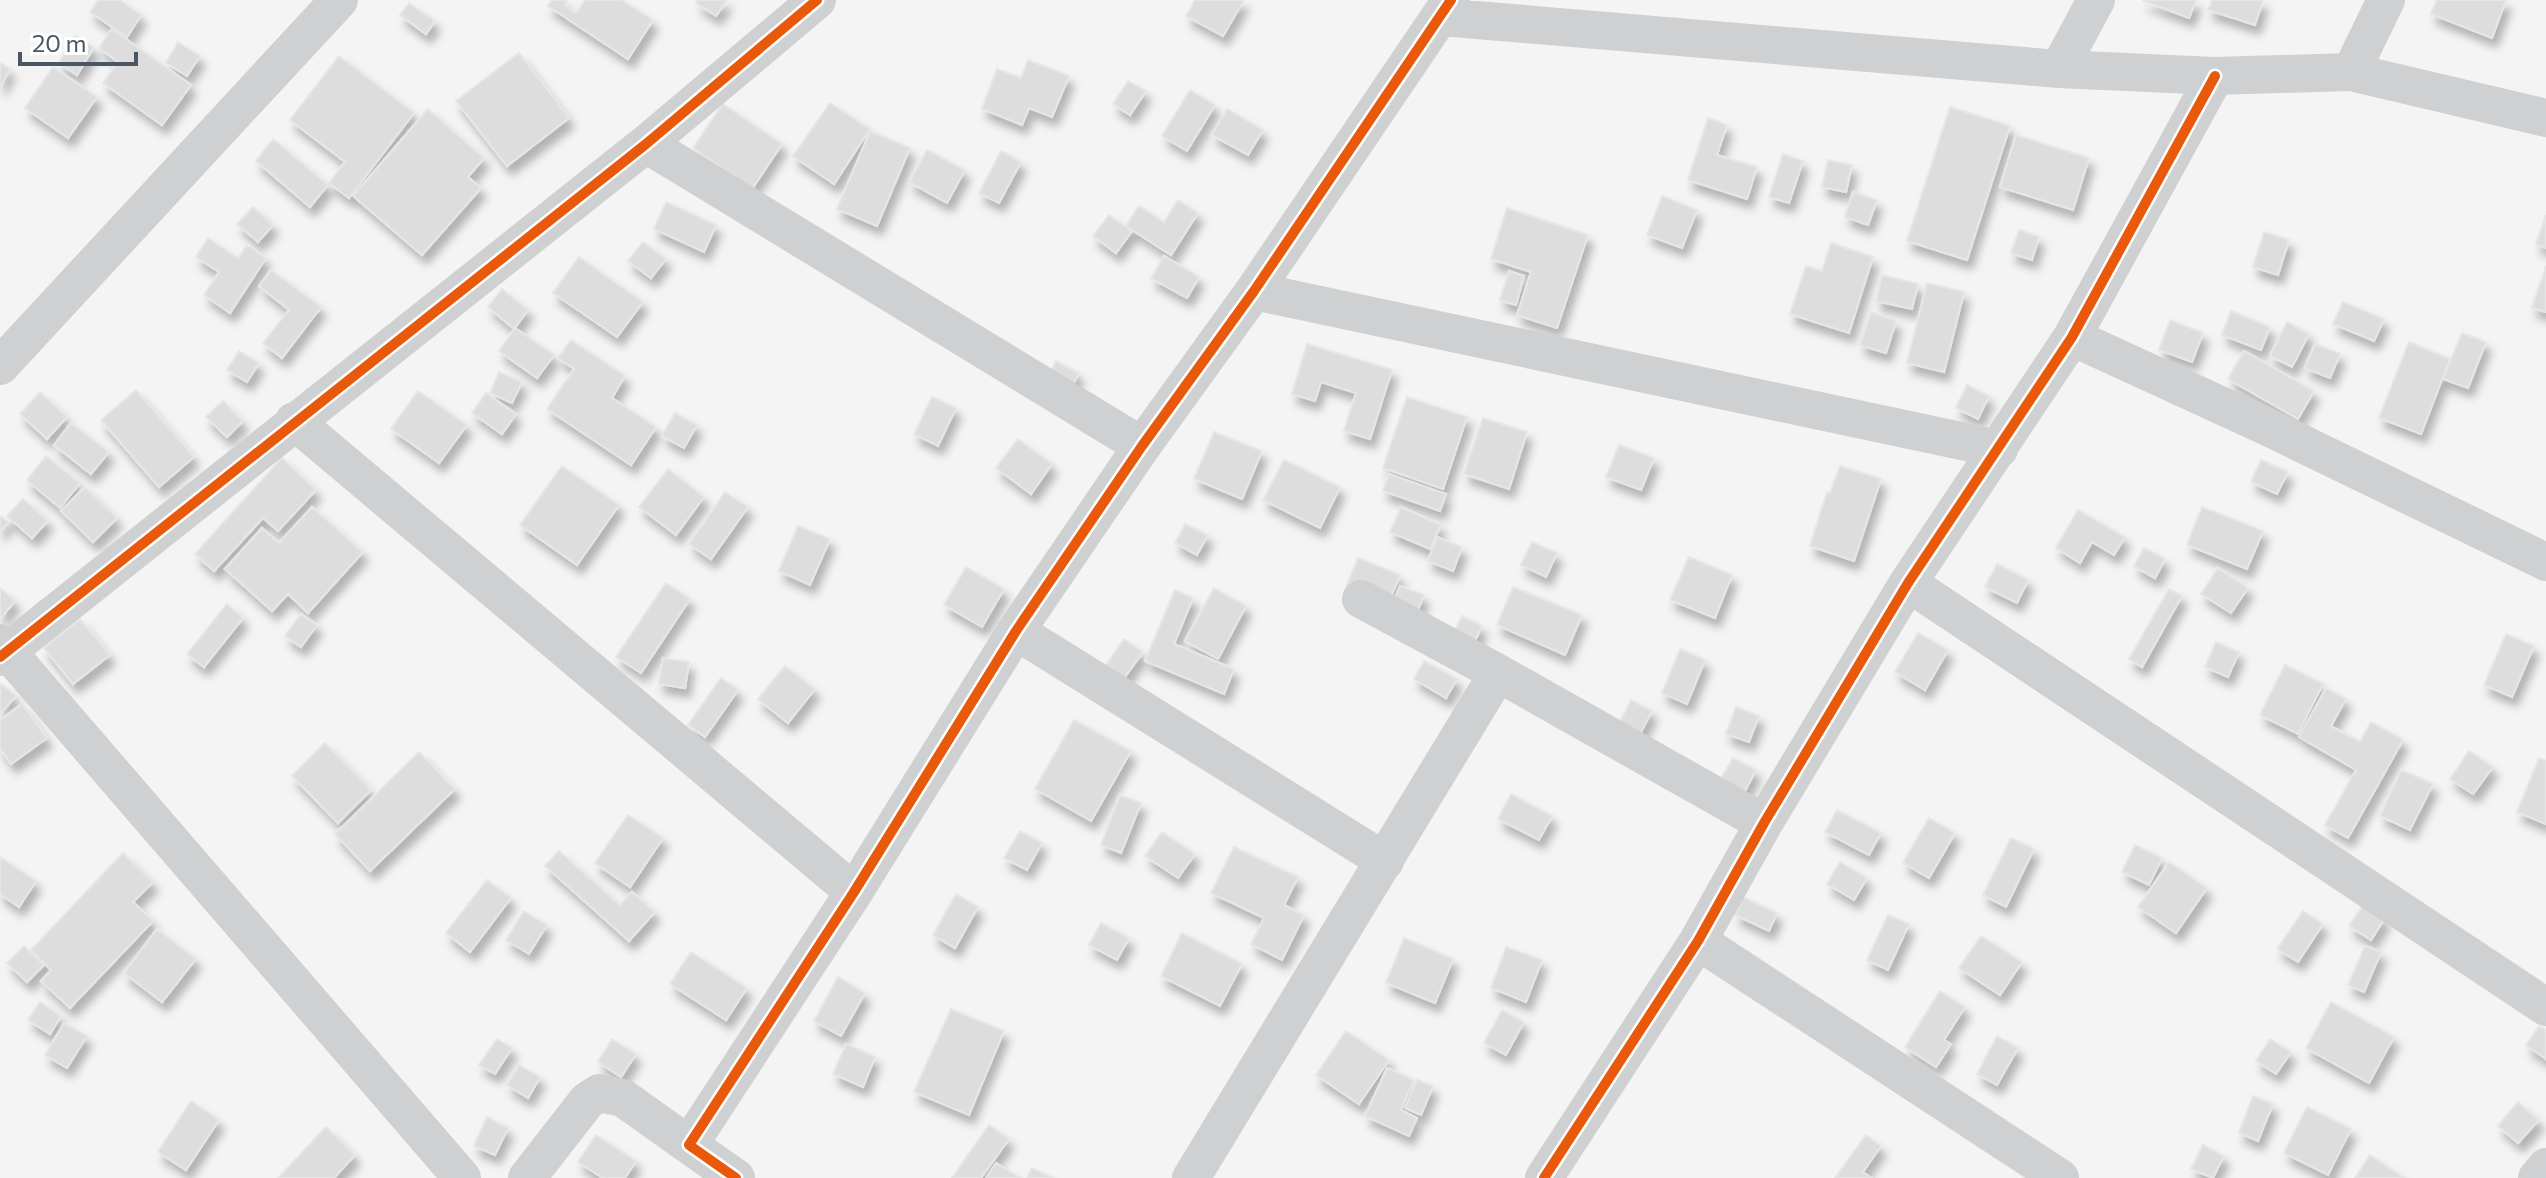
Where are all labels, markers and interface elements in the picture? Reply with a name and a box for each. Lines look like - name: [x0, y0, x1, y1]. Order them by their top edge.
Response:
- scale bar: [20, 16, 136, 66]
- text: 20 m: [32, 28, 86, 57]

